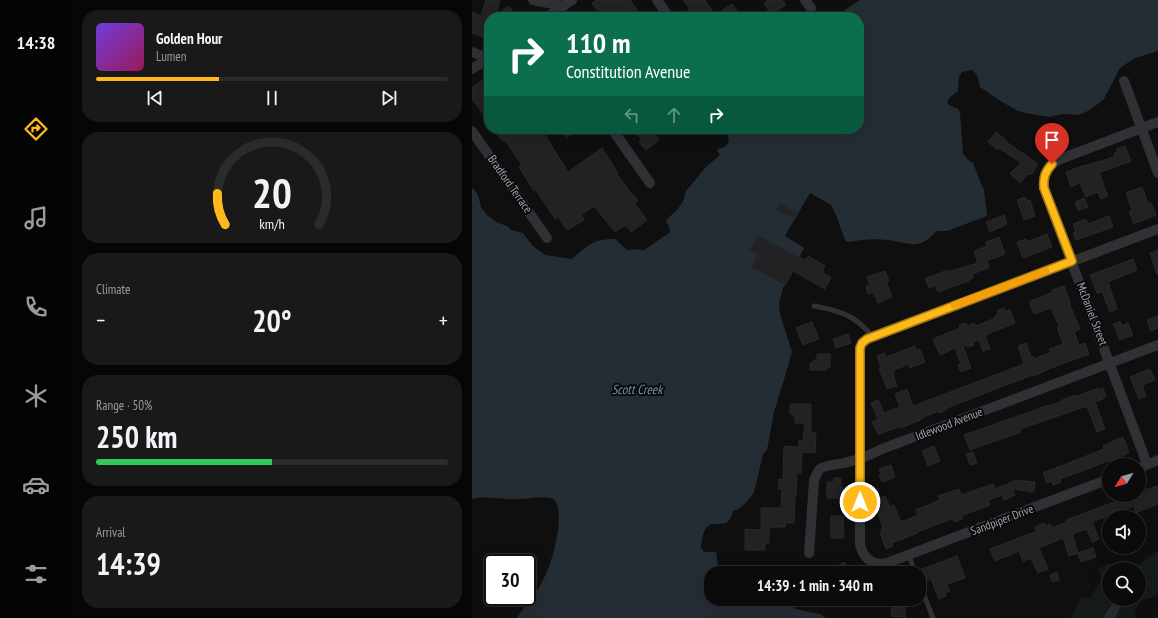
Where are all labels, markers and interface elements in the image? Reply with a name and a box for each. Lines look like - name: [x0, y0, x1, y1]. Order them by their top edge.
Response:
- text: 110 m: [566, 24, 630, 61]
- icon: right: [500, 28, 552, 80]
- text: Golden Hour: [156, 29, 223, 48]
- text: 14:38: [17, 31, 55, 54]
- text: Lumen: [156, 48, 186, 65]
- text: Constitution Avenue: [566, 60, 691, 83]
- icon: previous: [144, 87, 166, 109]
- icon: pause: [261, 87, 283, 109]
- icon: next: [378, 87, 400, 109]
- icon: left: [621, 104, 643, 126]
- icon: ahead: [663, 104, 685, 126]
- icon: right: [705, 104, 727, 126]
- icon: directions: [22, 115, 50, 143]
- pin: [1035, 123, 1069, 164]
- icon: arrive: [1041, 129, 1063, 151]
- street label: Bradford Terrace: [485, 152, 536, 216]
- text: 20: [252, 166, 292, 219]
- icon: music: [22, 204, 50, 232]
- text: km/h: [259, 214, 285, 233]
- street label: McDaniel Street: [1074, 280, 1112, 348]
- text: Climate: [96, 281, 130, 298]
- icon: phone: [22, 293, 50, 321]
- text: 20°: [252, 301, 292, 340]
- text: −: [96, 306, 105, 334]
- text: +: [439, 306, 448, 334]
- water label: Scott Creek: [612, 381, 664, 398]
- icon: climate: [22, 382, 50, 410]
- text: Range · 50%: [96, 397, 152, 414]
- street label: Idlewood Avenue: [913, 404, 985, 443]
- text: 250 km: [96, 417, 177, 456]
- north arrow: [1102, 458, 1146, 502]
- map controls: [1102, 458, 1146, 606]
- icon: car: [22, 471, 50, 499]
- position arrow: [839, 481, 881, 523]
- street label: Sandpiper Drive: [968, 501, 1035, 538]
- button: sound: [1102, 510, 1146, 554]
- text: Arrival: [96, 524, 125, 541]
- text: 14:39: [96, 544, 161, 583]
- speed limit sign: 30: [484, 554, 536, 606]
- icon: filters: [22, 560, 50, 588]
- button: search: [1102, 562, 1146, 606]
- text: 14:39 · 1 min · 340 m: [757, 576, 873, 595]

